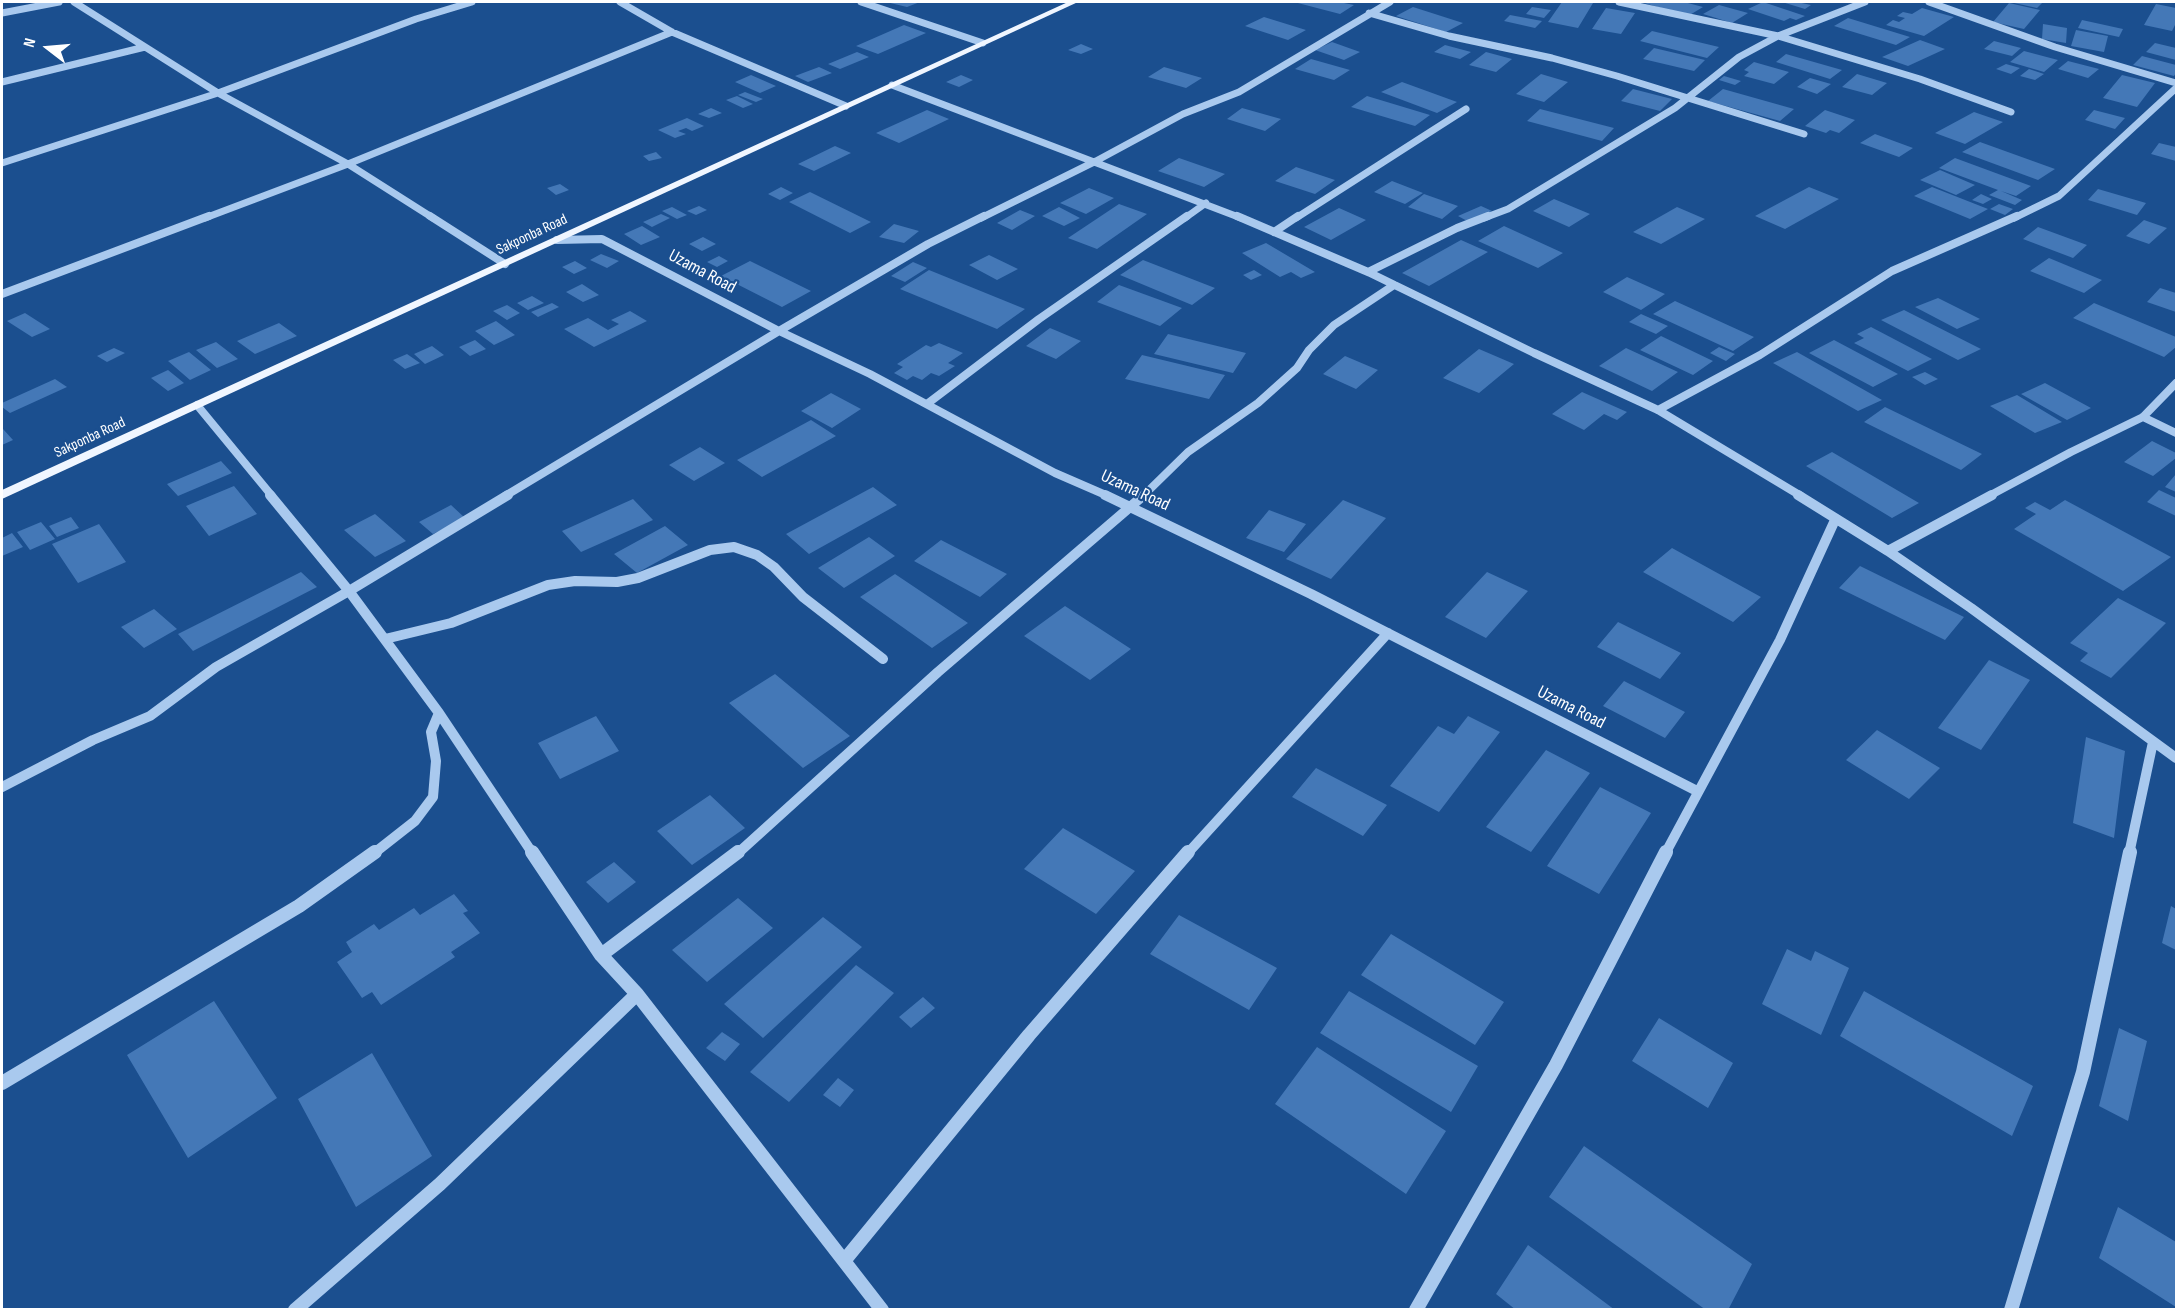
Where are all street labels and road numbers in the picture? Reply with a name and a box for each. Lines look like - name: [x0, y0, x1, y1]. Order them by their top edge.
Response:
- street label: Sakponba Road: [494, 211, 570, 259]
- street label: Uzama Road: [664, 245, 740, 299]
- street label: Sakponba Road: [52, 414, 128, 462]
- street label: Uzama Road: [1097, 466, 1173, 516]
- street label: Uzama Road: [1533, 682, 1609, 734]

